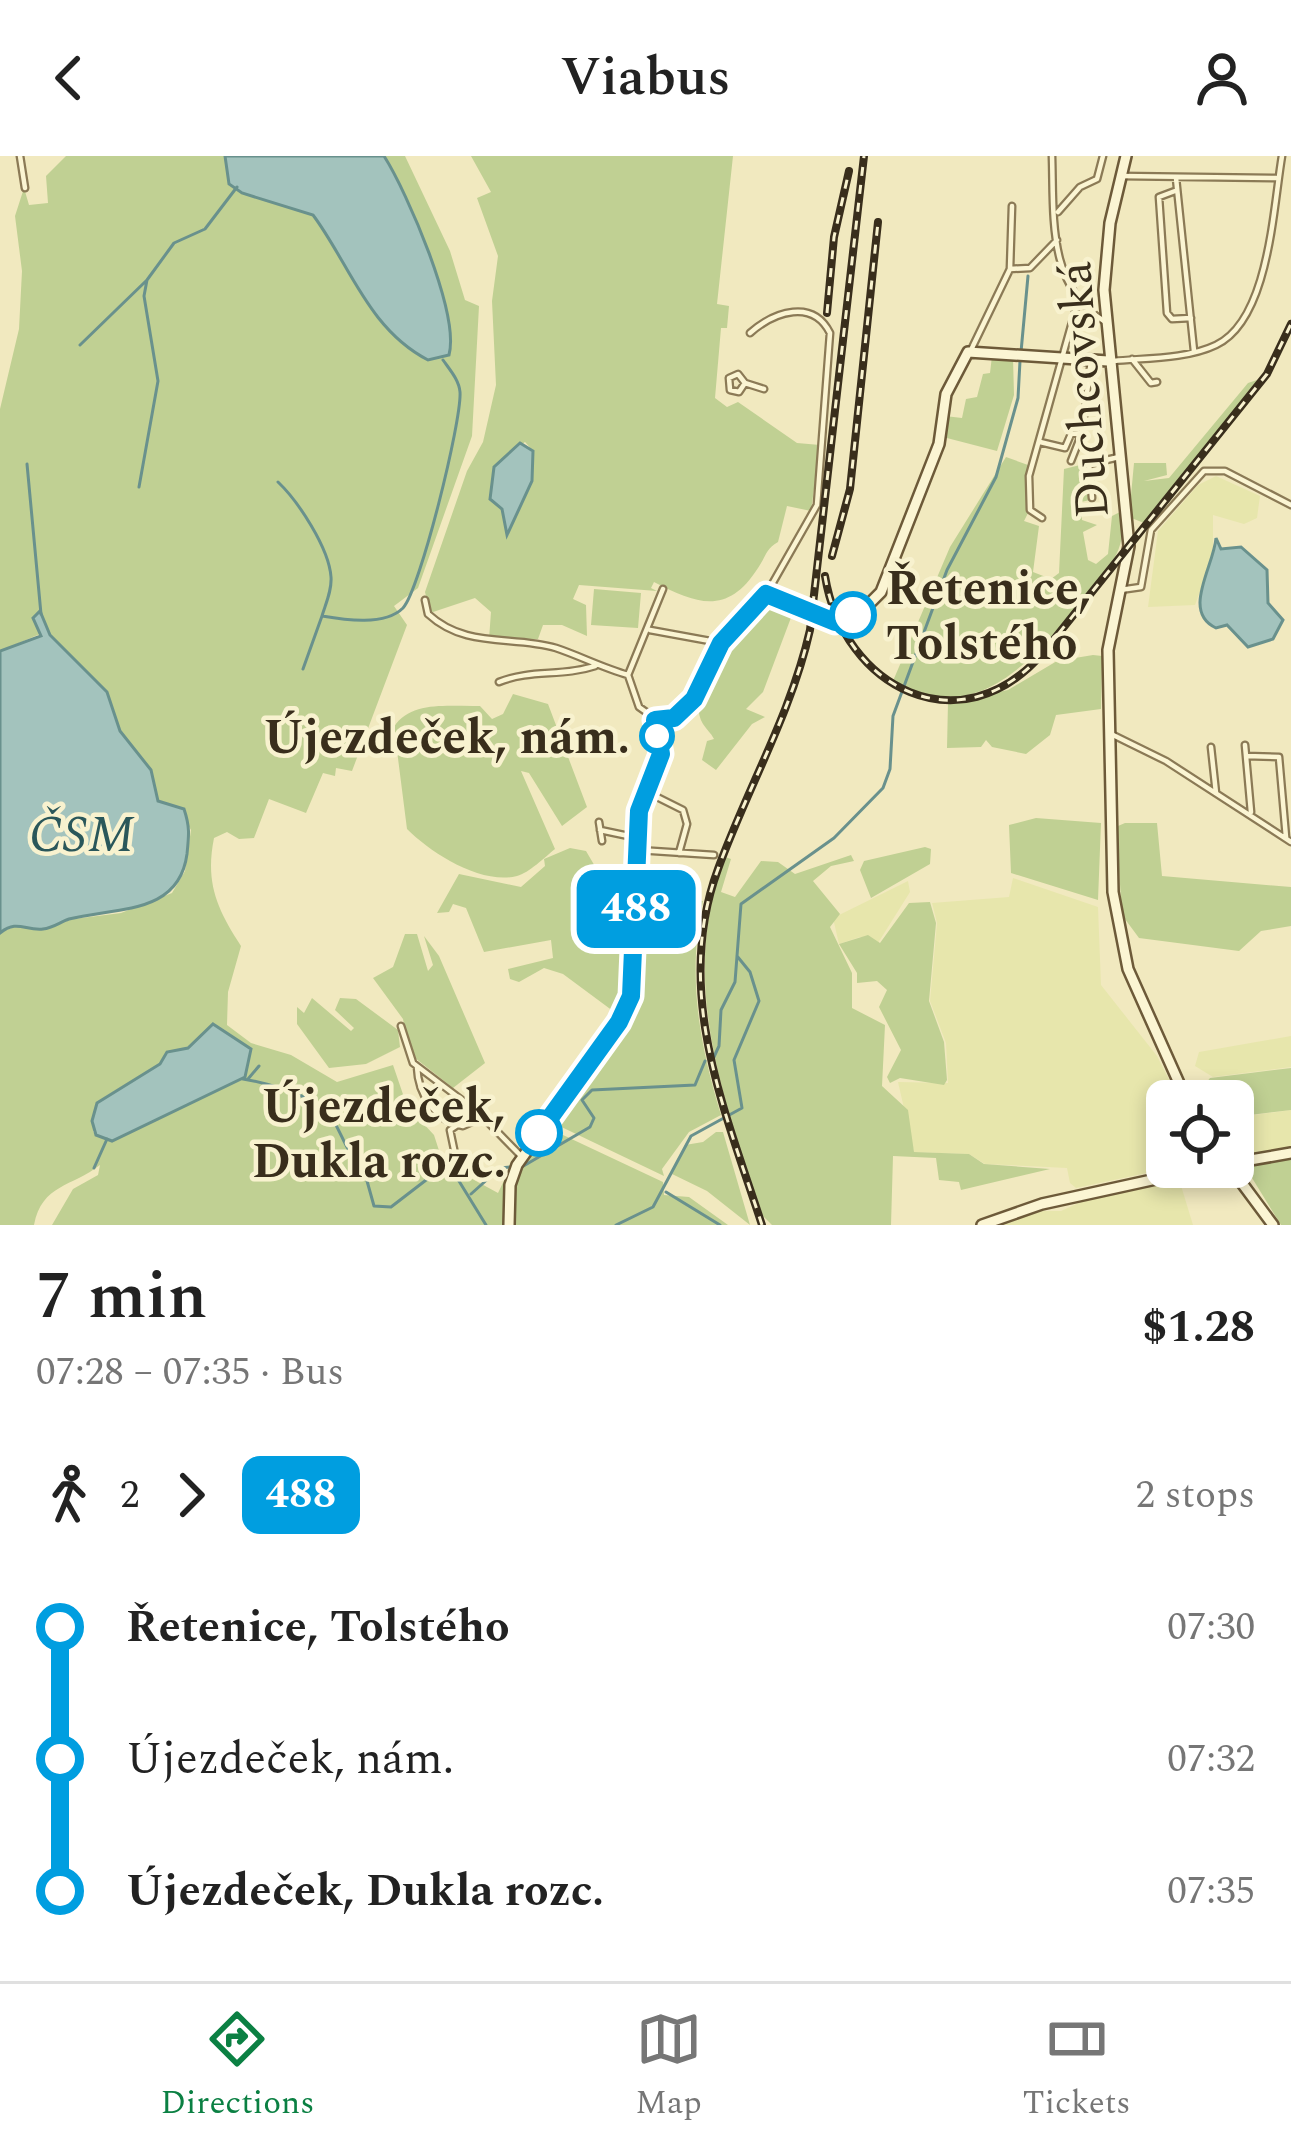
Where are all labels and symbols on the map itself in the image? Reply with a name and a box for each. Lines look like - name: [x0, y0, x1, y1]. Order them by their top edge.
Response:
- street label: Duchcovská: [1039, 259, 1130, 521]
- place label: Řetenice, Tolstého: [886, 553, 1092, 681]
- marker: Řetenice, Tolstého: [831, 593, 875, 637]
- place label: Újezdeček, nám.: [263, 702, 630, 775]
- marker: Újezdeček, nám.: [641, 720, 673, 752]
- water label: ČSM: [29, 797, 135, 875]
- line badge: 488: [567, 870, 705, 948]
- place label: Újezdeček, Dukla rozc.: [252, 1071, 506, 1199]
- marker: Újezdeček, Dukla rozc.: [517, 1111, 561, 1155]

